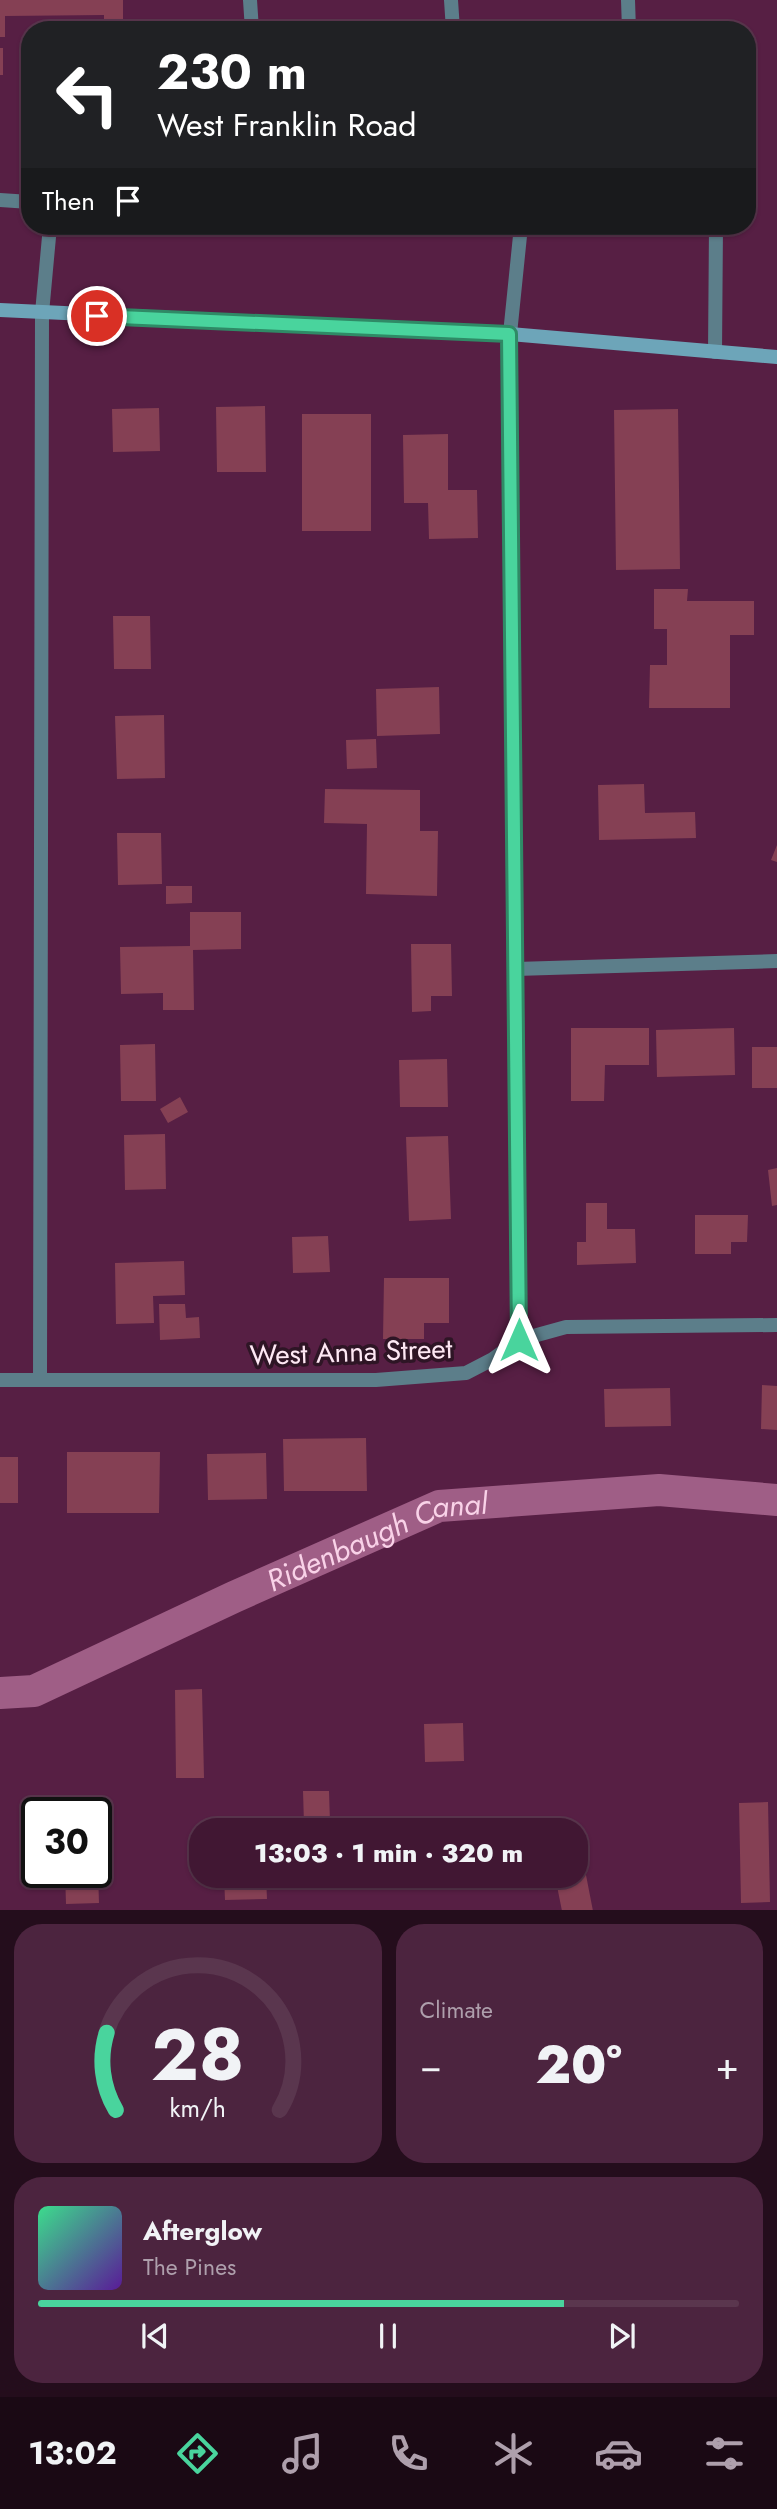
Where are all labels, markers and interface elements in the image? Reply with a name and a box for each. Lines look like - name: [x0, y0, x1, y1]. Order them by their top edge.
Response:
- text: 230 m: [157, 37, 307, 107]
- icon: left: [42, 49, 133, 140]
- text: West Franklin Road: [157, 102, 417, 148]
- text: Then: [42, 182, 95, 220]
- icon: arrive: [109, 182, 147, 220]
- pin: [67, 286, 127, 346]
- icon: arrive: [78, 297, 116, 335]
- position arrow: [482, 1303, 556, 1377]
- street label: West Anna Street: [249, 1328, 453, 1376]
- water label: Ridenbaugh Canal: [259, 1481, 490, 1602]
- speed limit sign: 30: [21, 1797, 112, 1888]
- text: 13:03 · 1 min · 320 m: [254, 1834, 523, 1872]
- text: Climate: [420, 1993, 493, 2027]
- text: 28: [151, 2002, 244, 2107]
- text: 20°: [535, 2027, 622, 2103]
- text: −: [420, 2038, 442, 2093]
- text: +: [716, 2038, 739, 2093]
- text: km/h: [169, 2089, 226, 2125]
- text: Afterglow: [143, 2212, 262, 2250]
- text: The Pines: [143, 2250, 236, 2284]
- icon: previous: [136, 2317, 174, 2355]
- icon: pause: [369, 2317, 407, 2355]
- icon: next: [603, 2317, 641, 2355]
- icon: directions: [173, 2429, 222, 2478]
- icon: music: [278, 2429, 327, 2478]
- icon: phone: [384, 2429, 433, 2478]
- icon: climate: [489, 2429, 538, 2478]
- icon: car: [594, 2429, 643, 2478]
- icon: filters: [700, 2429, 749, 2478]
- text: 13:02: [28, 2430, 117, 2476]

